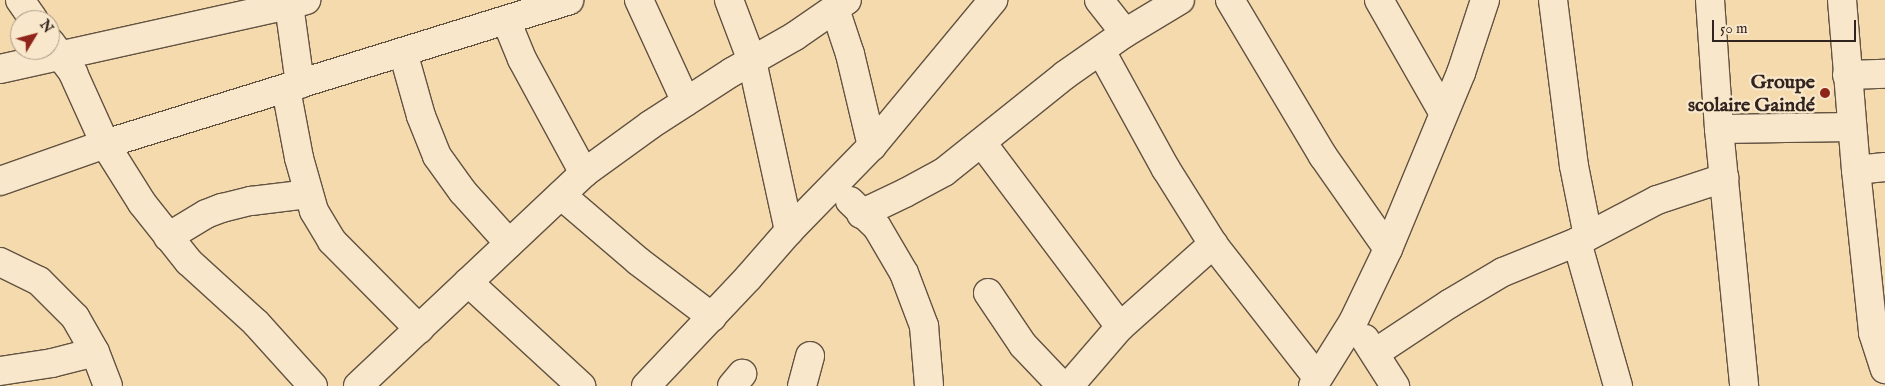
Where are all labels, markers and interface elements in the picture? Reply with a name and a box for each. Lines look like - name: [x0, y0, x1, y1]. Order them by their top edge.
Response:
- north arrow: [10, 10, 60, 60]
- scale bar: [1715, 10, 1859, 42]
- text: N: [35, 16, 57, 37]
- text: 50 m: [1720, 19, 1748, 38]
- place label: Groupe scolaire Gaindé: [1688, 70, 1815, 117]
- marker: Groupe scolaire Gaindé: [1819, 87, 1831, 99]

